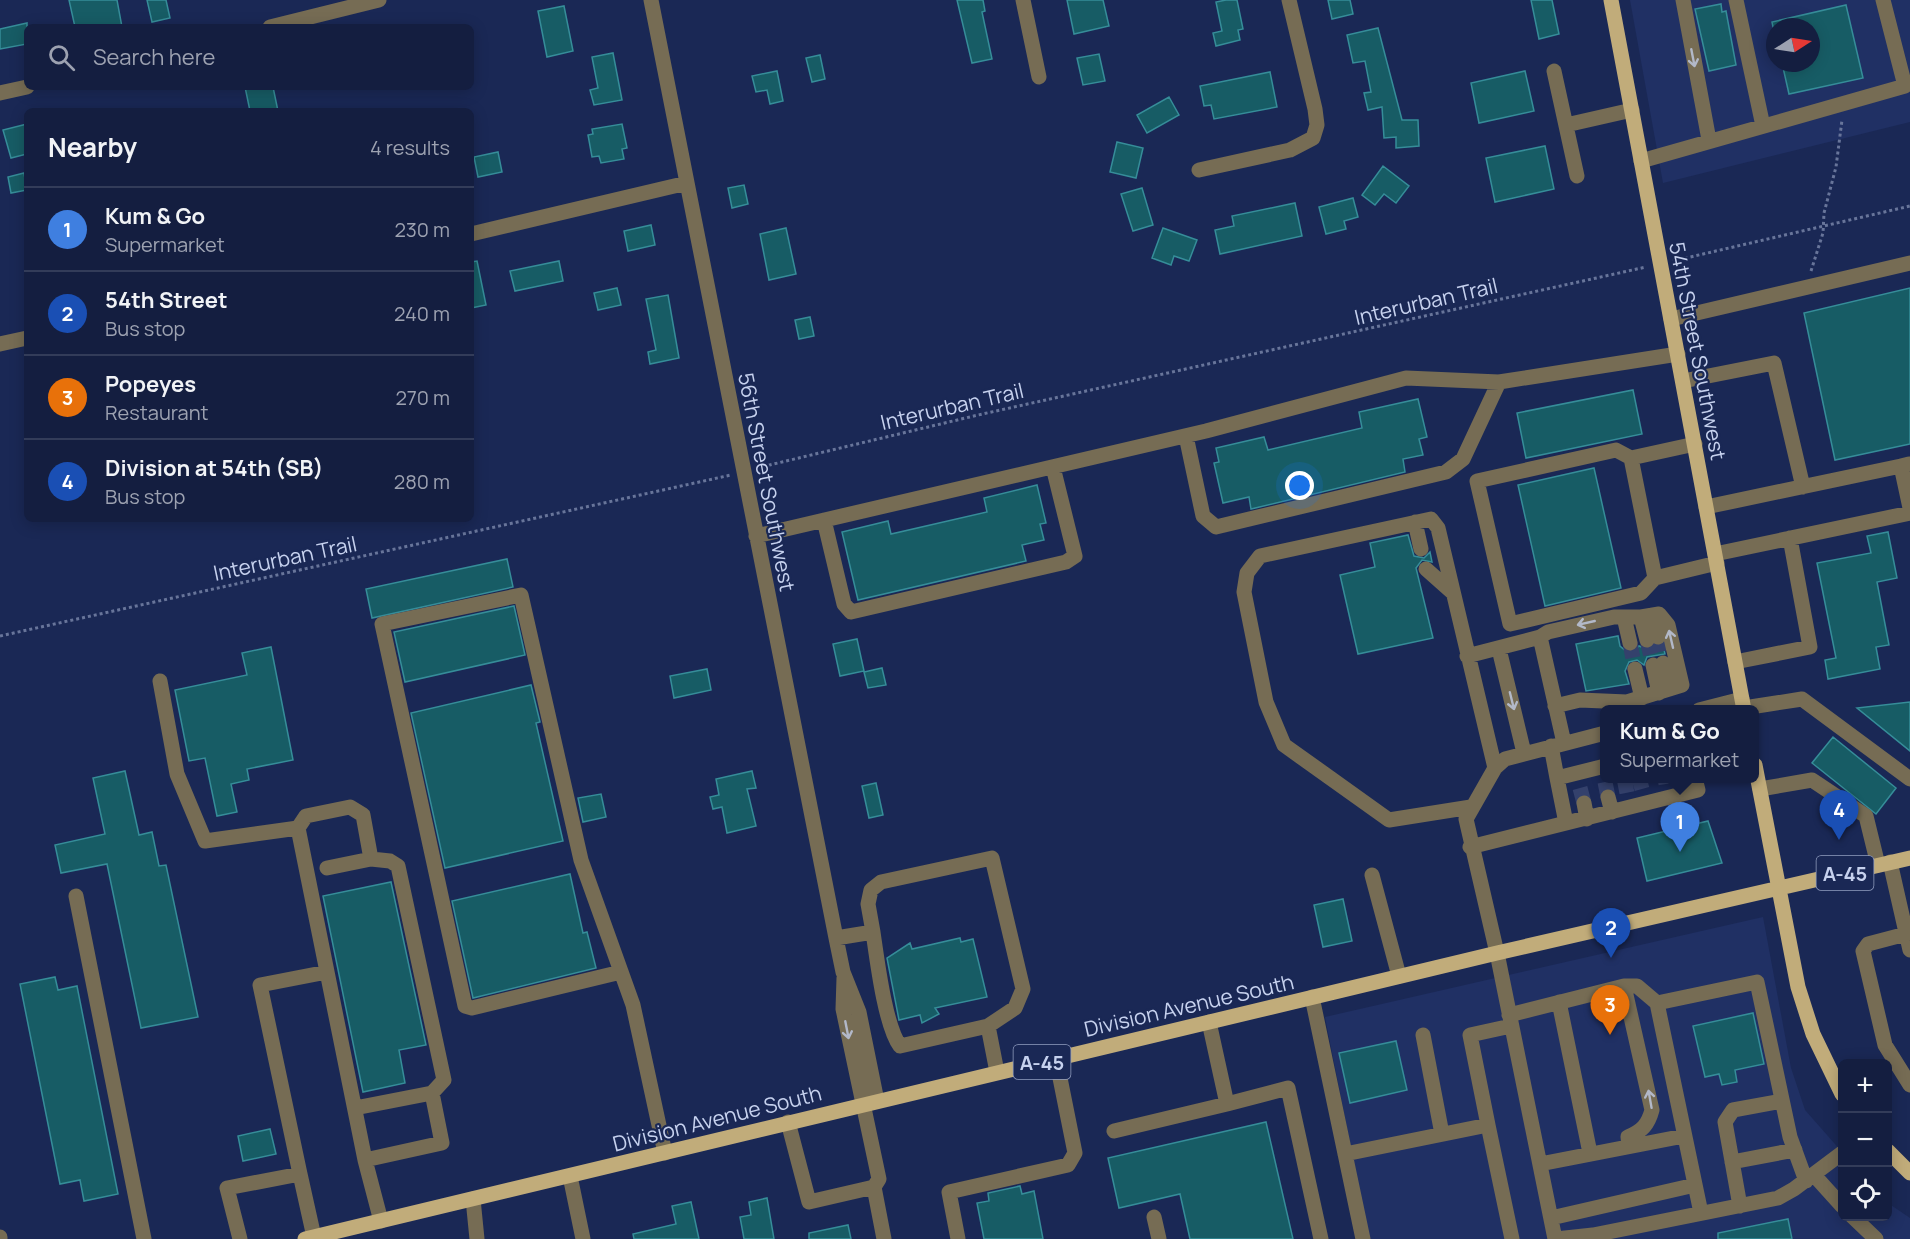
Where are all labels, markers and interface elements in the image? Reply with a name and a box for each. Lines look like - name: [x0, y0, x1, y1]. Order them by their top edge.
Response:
- north arrow: [1766, 18, 1820, 72]
- search box: [24, 24, 474, 90]
- icon: search: [45, 41, 78, 74]
- text: Search here: [93, 42, 215, 72]
- one-way arrow: [1688, 47, 1699, 67]
- text: Nearby: [48, 129, 137, 165]
- text: 4 results: [370, 134, 450, 161]
- text: Kum & Go: [105, 201, 205, 231]
- text: 1: [63, 216, 72, 243]
- text: 230 m: [394, 216, 450, 243]
- text: Supermarket: [105, 231, 225, 258]
- street label: 54th Street Southwest: [1663, 240, 1733, 462]
- street label: Interurban Trail: [1352, 271, 1500, 331]
- text: 54th Street: [105, 285, 228, 315]
- text: 2: [62, 300, 73, 327]
- text: 240 m: [394, 300, 450, 327]
- text: Bus stop: [105, 315, 185, 342]
- text: Popeyes: [105, 369, 196, 399]
- street label: 56th Street Southwest: [732, 370, 802, 594]
- street label: Interurban Trail: [878, 376, 1026, 436]
- text: 3: [62, 384, 73, 411]
- text: 270 m: [395, 384, 450, 411]
- text: Restaurant: [105, 399, 209, 426]
- text: Division at 54th (SB): [105, 453, 323, 483]
- text: 4: [61, 468, 74, 495]
- text: 280 m: [394, 468, 450, 495]
- your location: [1285, 471, 1314, 500]
- text: Bus stop: [105, 483, 185, 510]
- street label: Interurban Trail: [211, 529, 359, 587]
- one-way arrow: [1577, 618, 1596, 630]
- one-way arrow: [1665, 630, 1677, 649]
- one-way arrow: [1506, 691, 1518, 710]
- popup: [1600, 705, 1759, 783]
- text: Kum & Go: [1620, 716, 1720, 746]
- text: Supermarket: [1620, 746, 1739, 773]
- pin: 4: [1820, 790, 1858, 840]
- pin: 1: [1660, 802, 1700, 852]
- road number: A-45: [1816, 856, 1874, 890]
- pin: 2: [1592, 908, 1630, 958]
- street label: Division Avenue South: [1081, 967, 1297, 1043]
- pin: 3: [1590, 986, 1630, 1035]
- one-way arrow: [842, 1019, 853, 1039]
- road number: A-45: [1014, 1045, 1070, 1079]
- map controls: [1838, 1059, 1892, 1221]
- button: +: [1838, 1059, 1892, 1113]
- street label: Division Avenue South: [610, 1078, 824, 1158]
- one-way arrow: [1644, 1090, 1655, 1109]
- button: −: [1838, 1113, 1892, 1167]
- button: locate: [1838, 1167, 1892, 1221]

